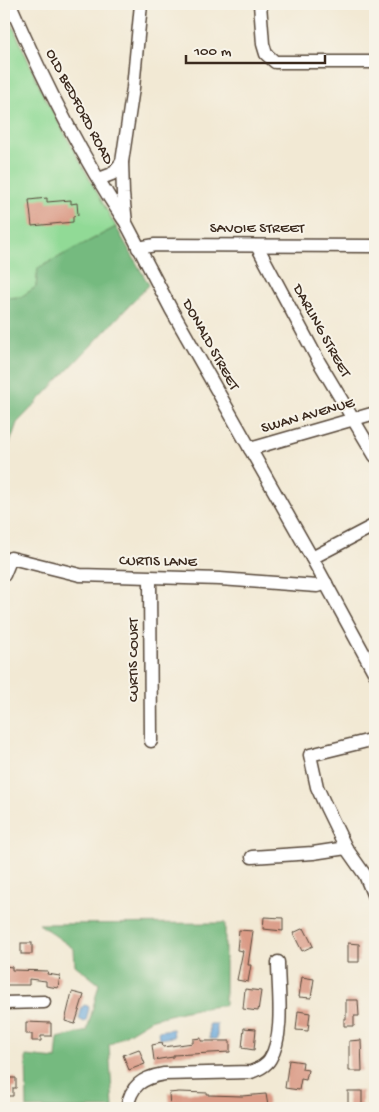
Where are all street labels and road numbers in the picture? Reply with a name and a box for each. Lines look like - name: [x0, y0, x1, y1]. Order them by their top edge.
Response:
- street label: OLD BEDFORD ROAD: [41, 46, 117, 168]
- street label: SAVOIE STREET: [210, 220, 306, 238]
- street label: DARLING STREET: [288, 281, 355, 382]
- street label: DONALD STREET: [177, 295, 243, 395]
- street label: SWAN AVENUE: [259, 394, 357, 438]
- street label: CURTIS LANE: [119, 552, 198, 572]
- street label: CURTIS COURT: [125, 617, 143, 702]

